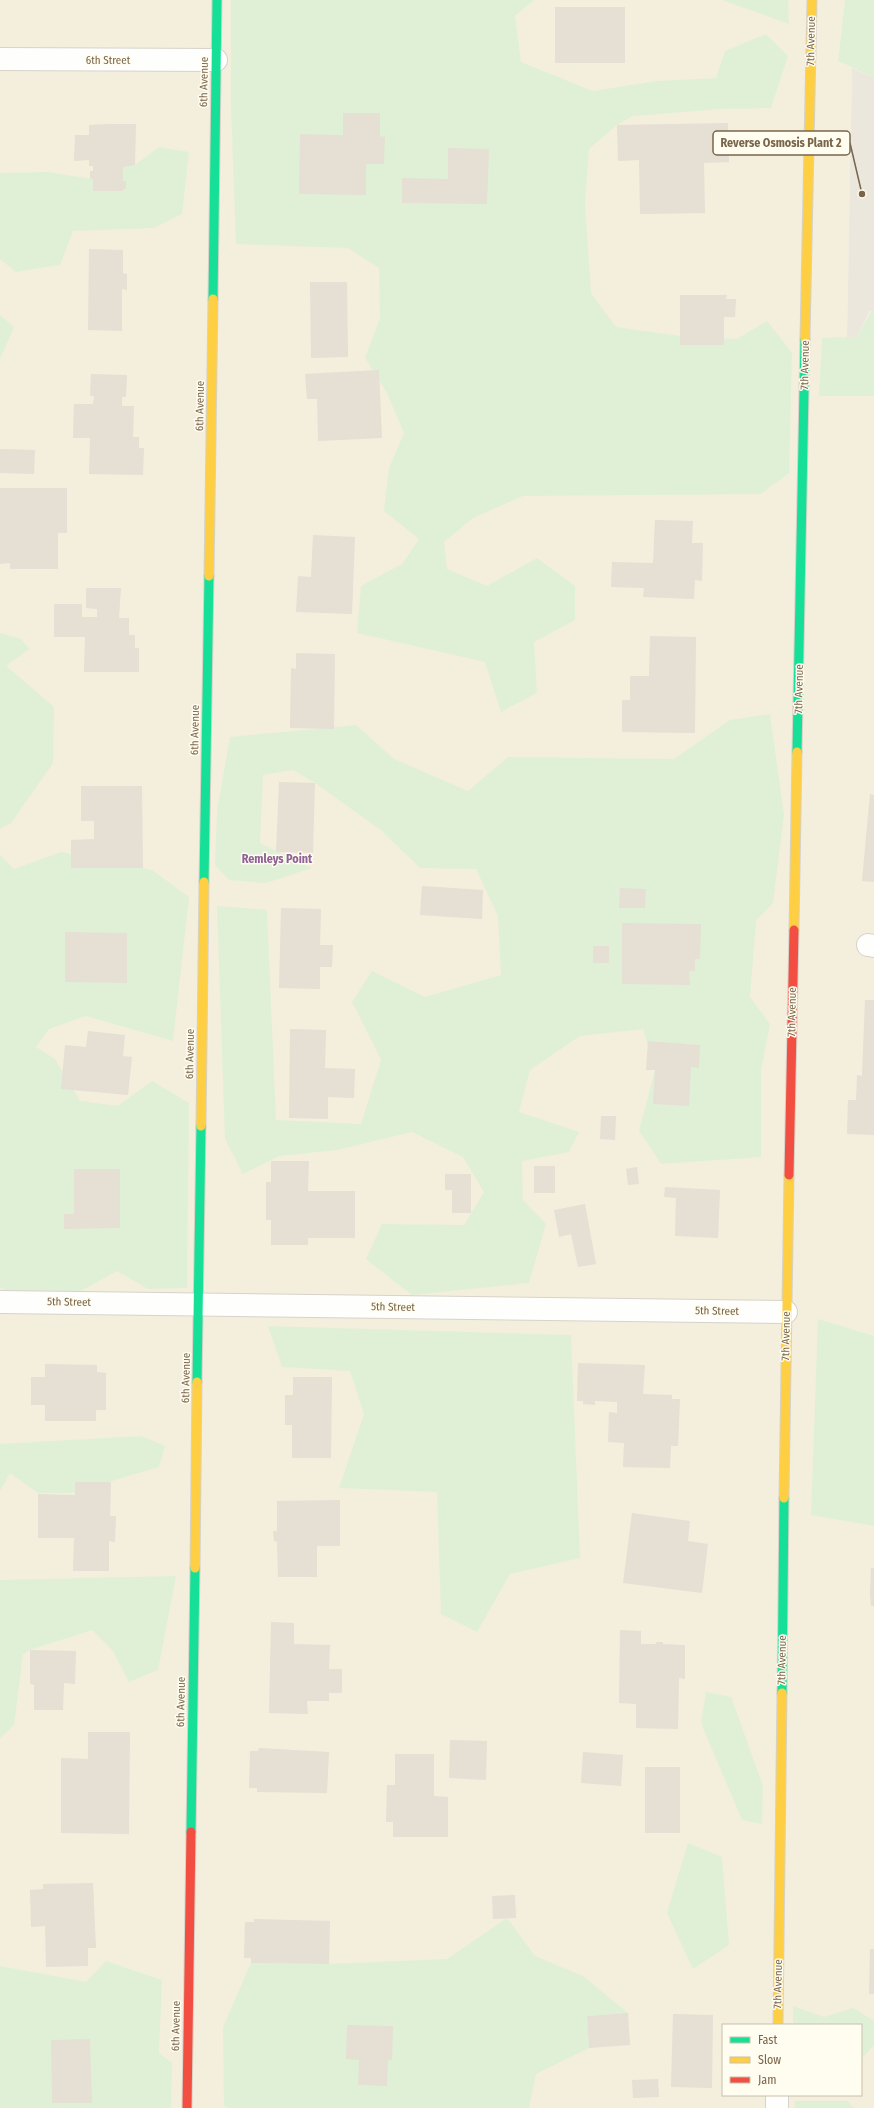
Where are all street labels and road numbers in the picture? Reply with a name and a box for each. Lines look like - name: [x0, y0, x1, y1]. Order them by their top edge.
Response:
- street label: 7th Avenue: [804, 16, 818, 66]
- street label: 6th Street: [86, 54, 131, 67]
- street label: 6th Avenue: [197, 57, 211, 107]
- street label: 7th Avenue: [798, 340, 812, 390]
- street label: 6th Avenue: [193, 381, 207, 431]
- street label: 7th Avenue: [792, 664, 806, 714]
- street label: 6th Avenue: [188, 705, 202, 755]
- street label: 7th Avenue: [785, 987, 799, 1037]
- street label: 6th Avenue: [183, 1029, 197, 1079]
- street label: 5th Street: [47, 1295, 92, 1309]
- street label: 5th Street: [371, 1300, 416, 1314]
- street label: 5th Street: [695, 1304, 740, 1318]
- street label: 7th Avenue: [779, 1311, 793, 1361]
- street label: 6th Avenue: [179, 1353, 193, 1403]
- street label: 7th Avenue: [775, 1635, 789, 1685]
- street label: 6th Avenue: [174, 1677, 188, 1727]
- street label: 7th Avenue: [771, 1959, 785, 2009]
- street label: 6th Avenue: [169, 2001, 183, 2051]

